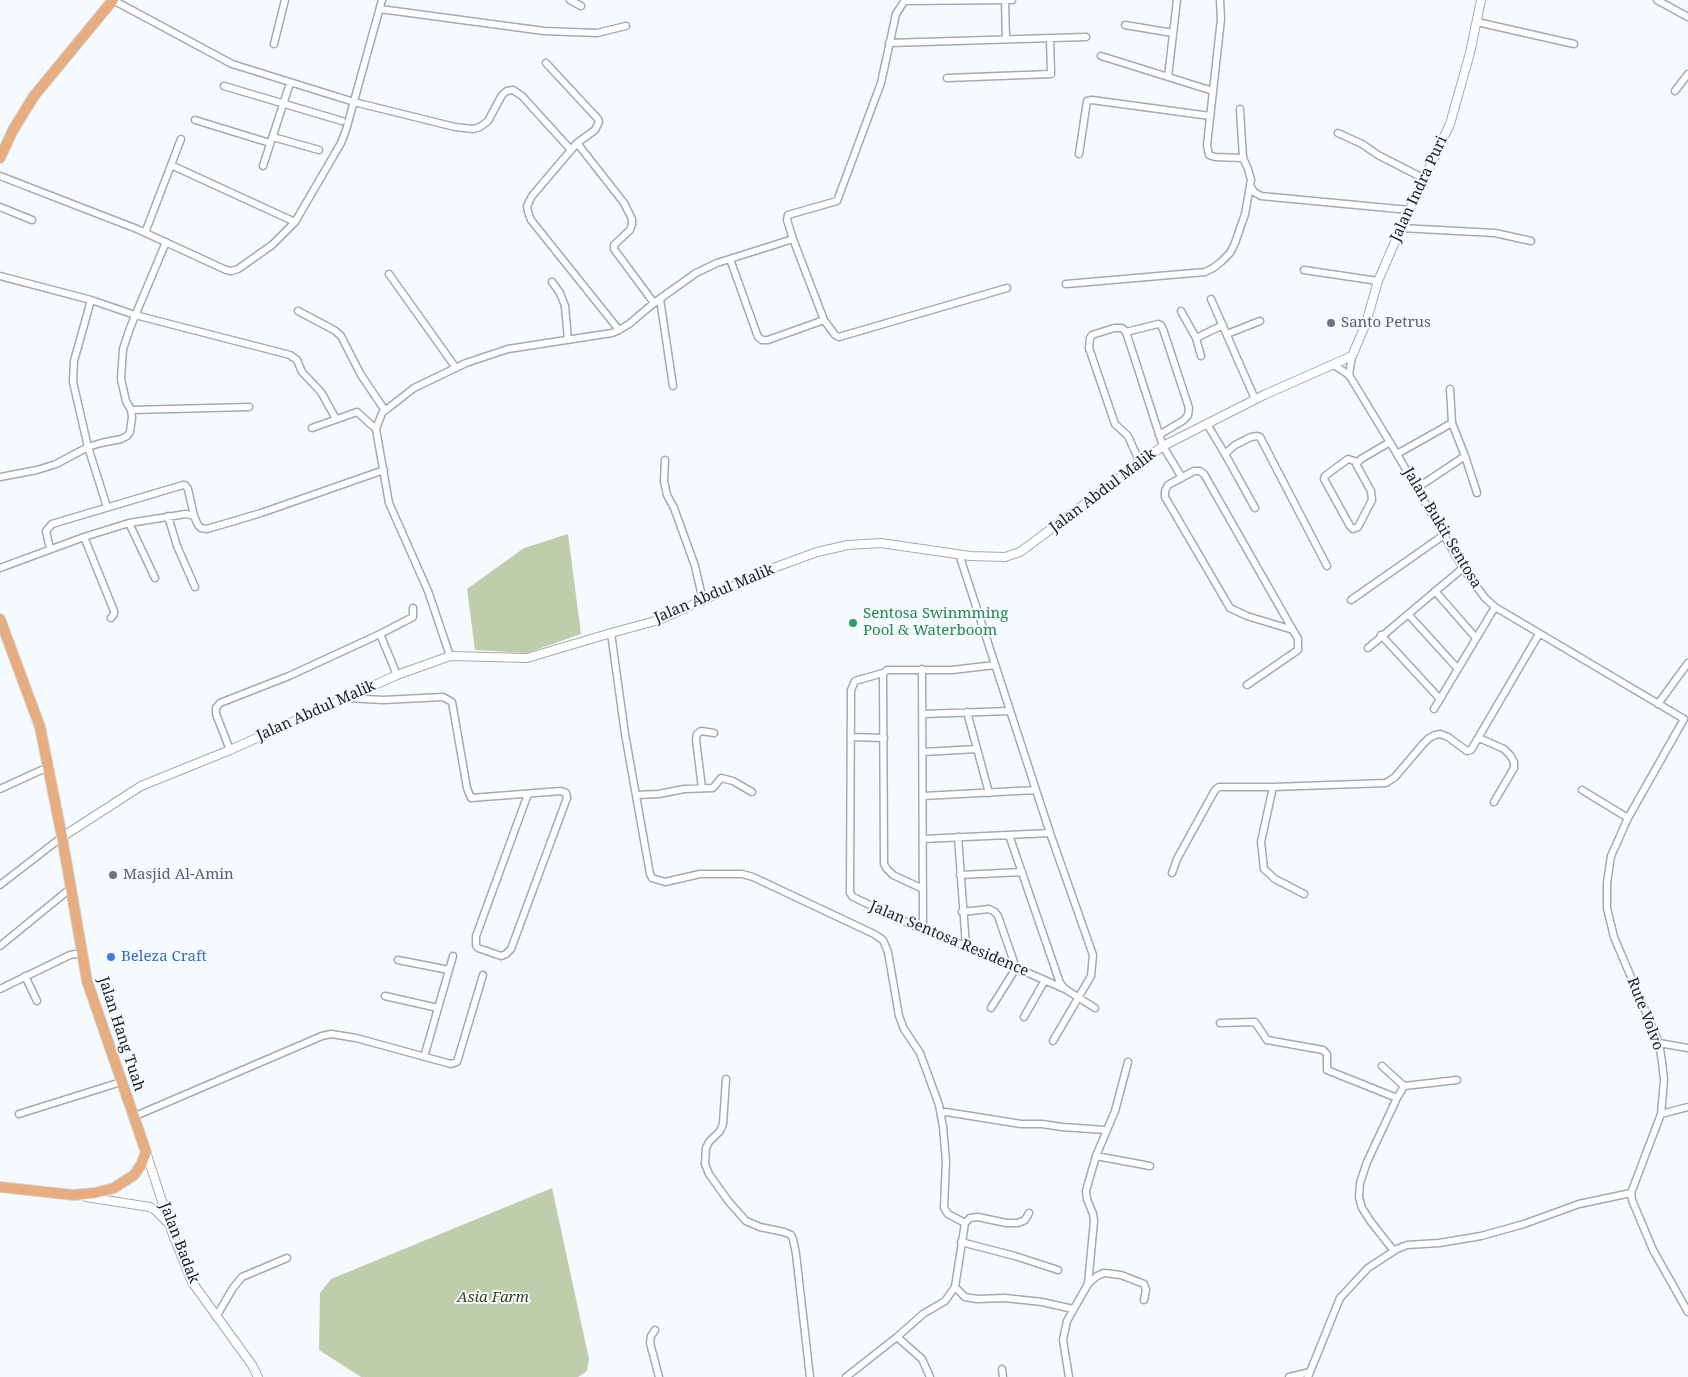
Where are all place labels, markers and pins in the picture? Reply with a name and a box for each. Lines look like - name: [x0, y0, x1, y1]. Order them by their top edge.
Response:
- place label: Santo Petrus: [1341, 314, 1431, 332]
- marker: Santo Petrus: [1325, 317, 1337, 329]
- place label: Sentosa Swinmming Pool & Waterboom: [863, 605, 1008, 640]
- marker: Sentosa Swinmming Pool & Waterboom: [847, 617, 859, 629]
- place label: Masjid Al-Amin: [123, 866, 234, 884]
- marker: Masjid Al-Amin: [107, 869, 119, 881]
- place label: Beleza Craft: [121, 948, 207, 966]
- marker: Beleza Craft: [105, 951, 117, 963]

